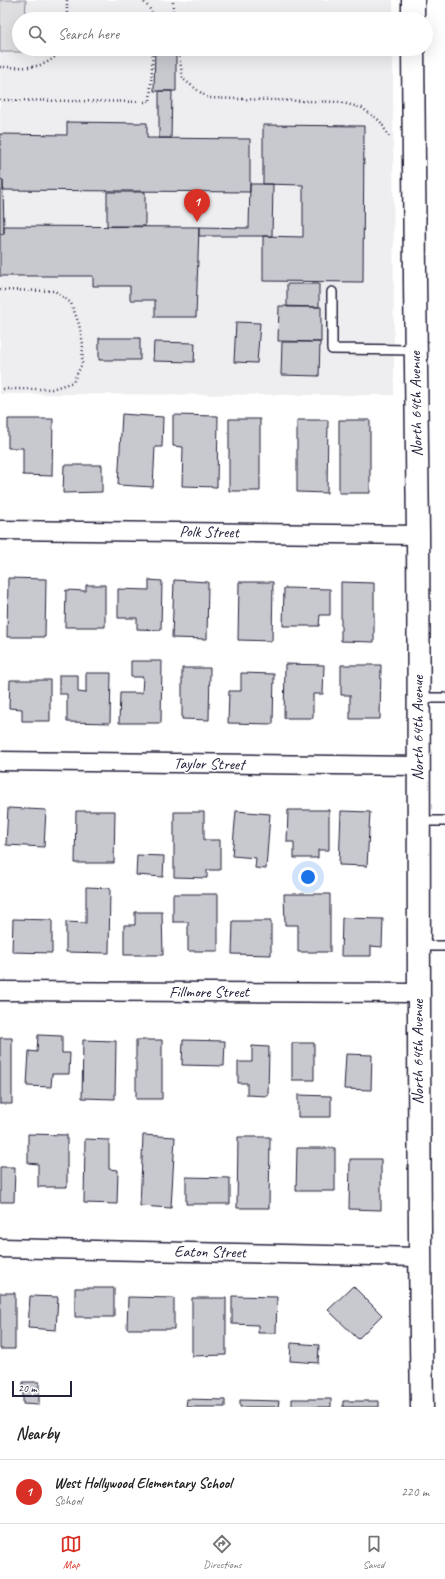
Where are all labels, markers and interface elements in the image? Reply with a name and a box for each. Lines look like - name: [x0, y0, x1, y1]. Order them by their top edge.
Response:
- search box: [12, 12, 433, 56]
- icon: search: [26, 23, 48, 45]
- text: Search here: [58, 25, 119, 44]
- pin: 1: [184, 189, 210, 222]
- street label: North 64th Avenue: [405, 349, 427, 457]
- street label: Polk Street: [179, 521, 241, 543]
- street label: North 64th Avenue: [408, 674, 428, 781]
- street label: Taylor Street: [173, 753, 247, 775]
- your location: [298, 867, 318, 887]
- street label: Fillmore Street: [169, 982, 251, 1002]
- street label: North 64th Avenue: [408, 998, 428, 1105]
- street label: Eaton Street: [174, 1241, 248, 1263]
- scale bar: [12, 1379, 72, 1398]
- text: 20 m: [18, 1381, 37, 1395]
- text: Nearby: [16, 1423, 59, 1444]
- text: West Hollywood Elementary School: [54, 1474, 232, 1493]
- text: 1: [26, 1484, 32, 1500]
- text: 220 m: [401, 1484, 429, 1500]
- text: School: [54, 1493, 82, 1509]
- tab: Map: [60, 1533, 82, 1571]
- tab: Directions: [203, 1533, 242, 1571]
- tab: Saved: [363, 1533, 385, 1571]

